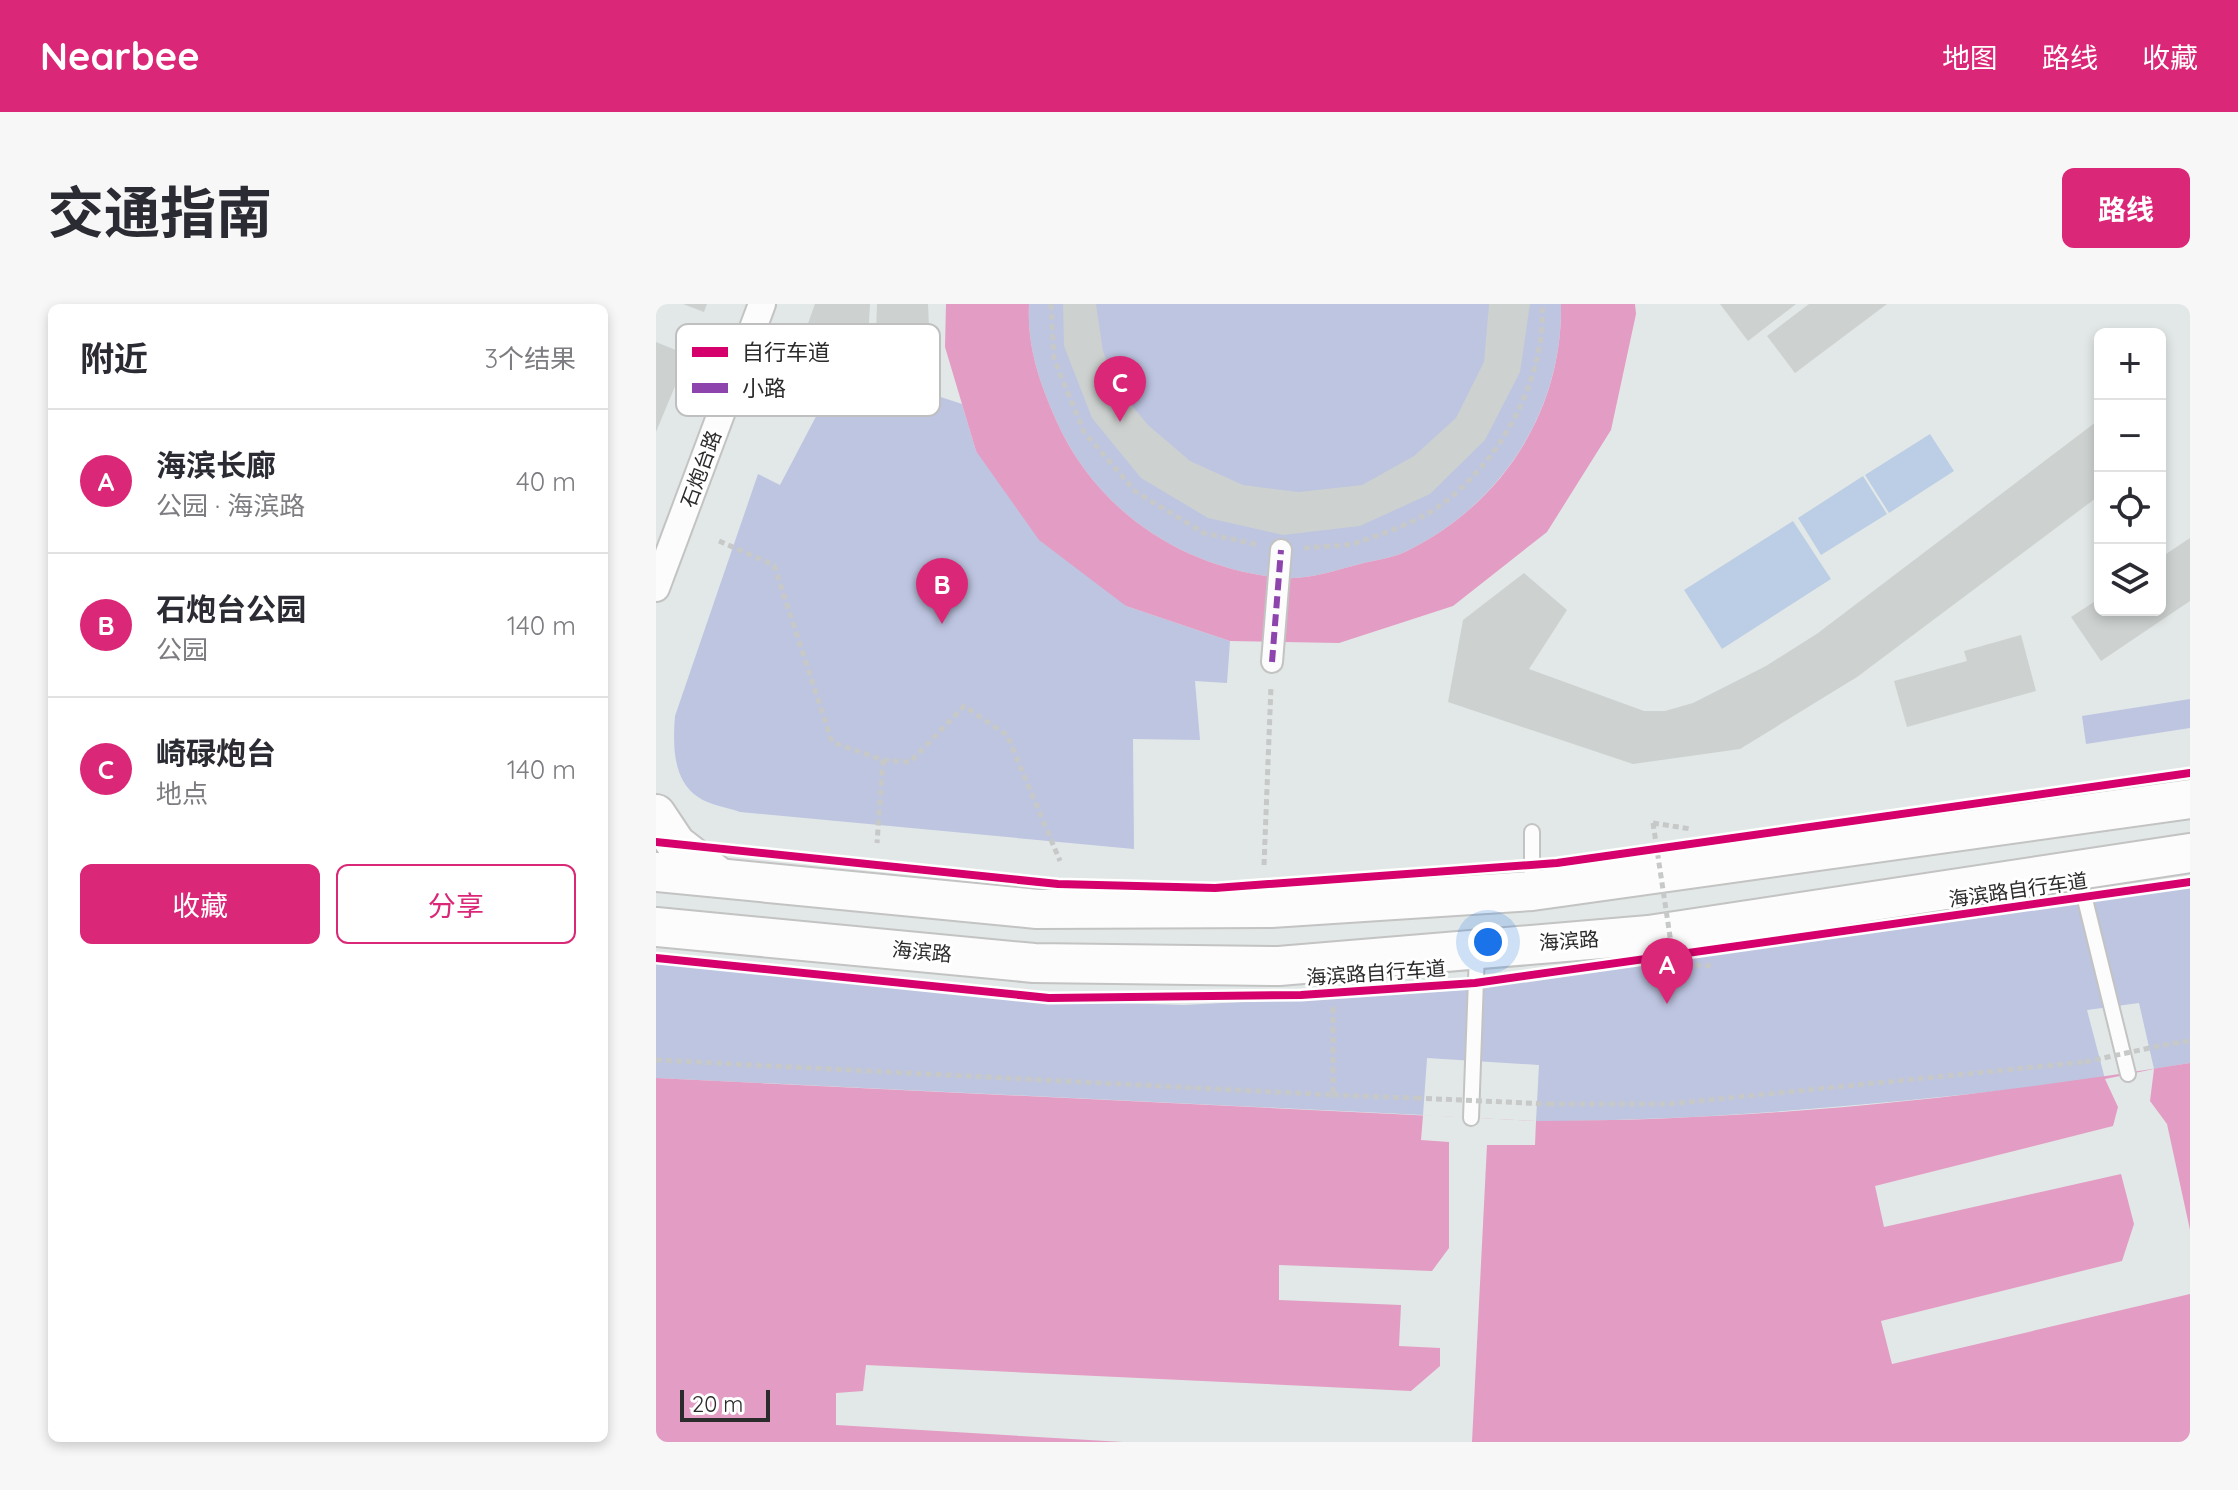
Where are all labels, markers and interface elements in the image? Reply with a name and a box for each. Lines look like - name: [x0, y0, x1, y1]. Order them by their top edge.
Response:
- text: Nearbee: [40, 32, 200, 80]
- text: 地图: [1942, 40, 1998, 75]
- text: 路线: [2042, 40, 2098, 75]
- text: 收藏: [2142, 40, 2198, 75]
- button: 路线: [2062, 168, 2190, 248]
- text: 交通指南: [48, 177, 272, 247]
- legend: [676, 324, 940, 416]
- map controls: [2094, 328, 2166, 616]
- button: +: [2094, 328, 2166, 400]
- text: 附近: [80, 337, 148, 380]
- text: 自行车道: [742, 338, 830, 366]
- text: 3个结果: [484, 342, 576, 375]
- pin: C: [1094, 356, 1146, 422]
- text: 小路: [742, 374, 786, 402]
- button: −: [2094, 400, 2166, 472]
- street label: 石炮台路: [675, 427, 726, 511]
- text: 海滨长廊: [156, 446, 276, 484]
- text: A: [98, 465, 114, 498]
- text: 40 m: [516, 465, 576, 498]
- button: locate: [2094, 472, 2166, 544]
- text: 公园 · 海滨路: [156, 489, 305, 522]
- button: layers: [2094, 544, 2166, 616]
- pin: B: [916, 558, 968, 624]
- text: 石炮台公园: [156, 590, 306, 628]
- text: B: [97, 609, 115, 642]
- text: 140 m: [507, 609, 576, 642]
- text: 公园: [156, 633, 208, 666]
- text: 崎碌炮台: [156, 734, 276, 772]
- text: C: [98, 753, 114, 786]
- text: 140 m: [507, 753, 576, 786]
- text: 地点: [156, 777, 208, 810]
- button: 收藏: [80, 864, 320, 944]
- button: 分享: [336, 864, 576, 944]
- street label: 海滨路自行车道: [1947, 867, 2089, 912]
- your location: [1468, 922, 1508, 962]
- street label: 海滨路: [1538, 926, 1600, 955]
- street label: 海滨路: [891, 936, 953, 967]
- pin: A: [1641, 938, 1693, 1004]
- street label: 海滨路自行车道: [1305, 955, 1447, 990]
- scale bar: [680, 1386, 770, 1422]
- text: 20 m: [692, 1390, 743, 1418]

